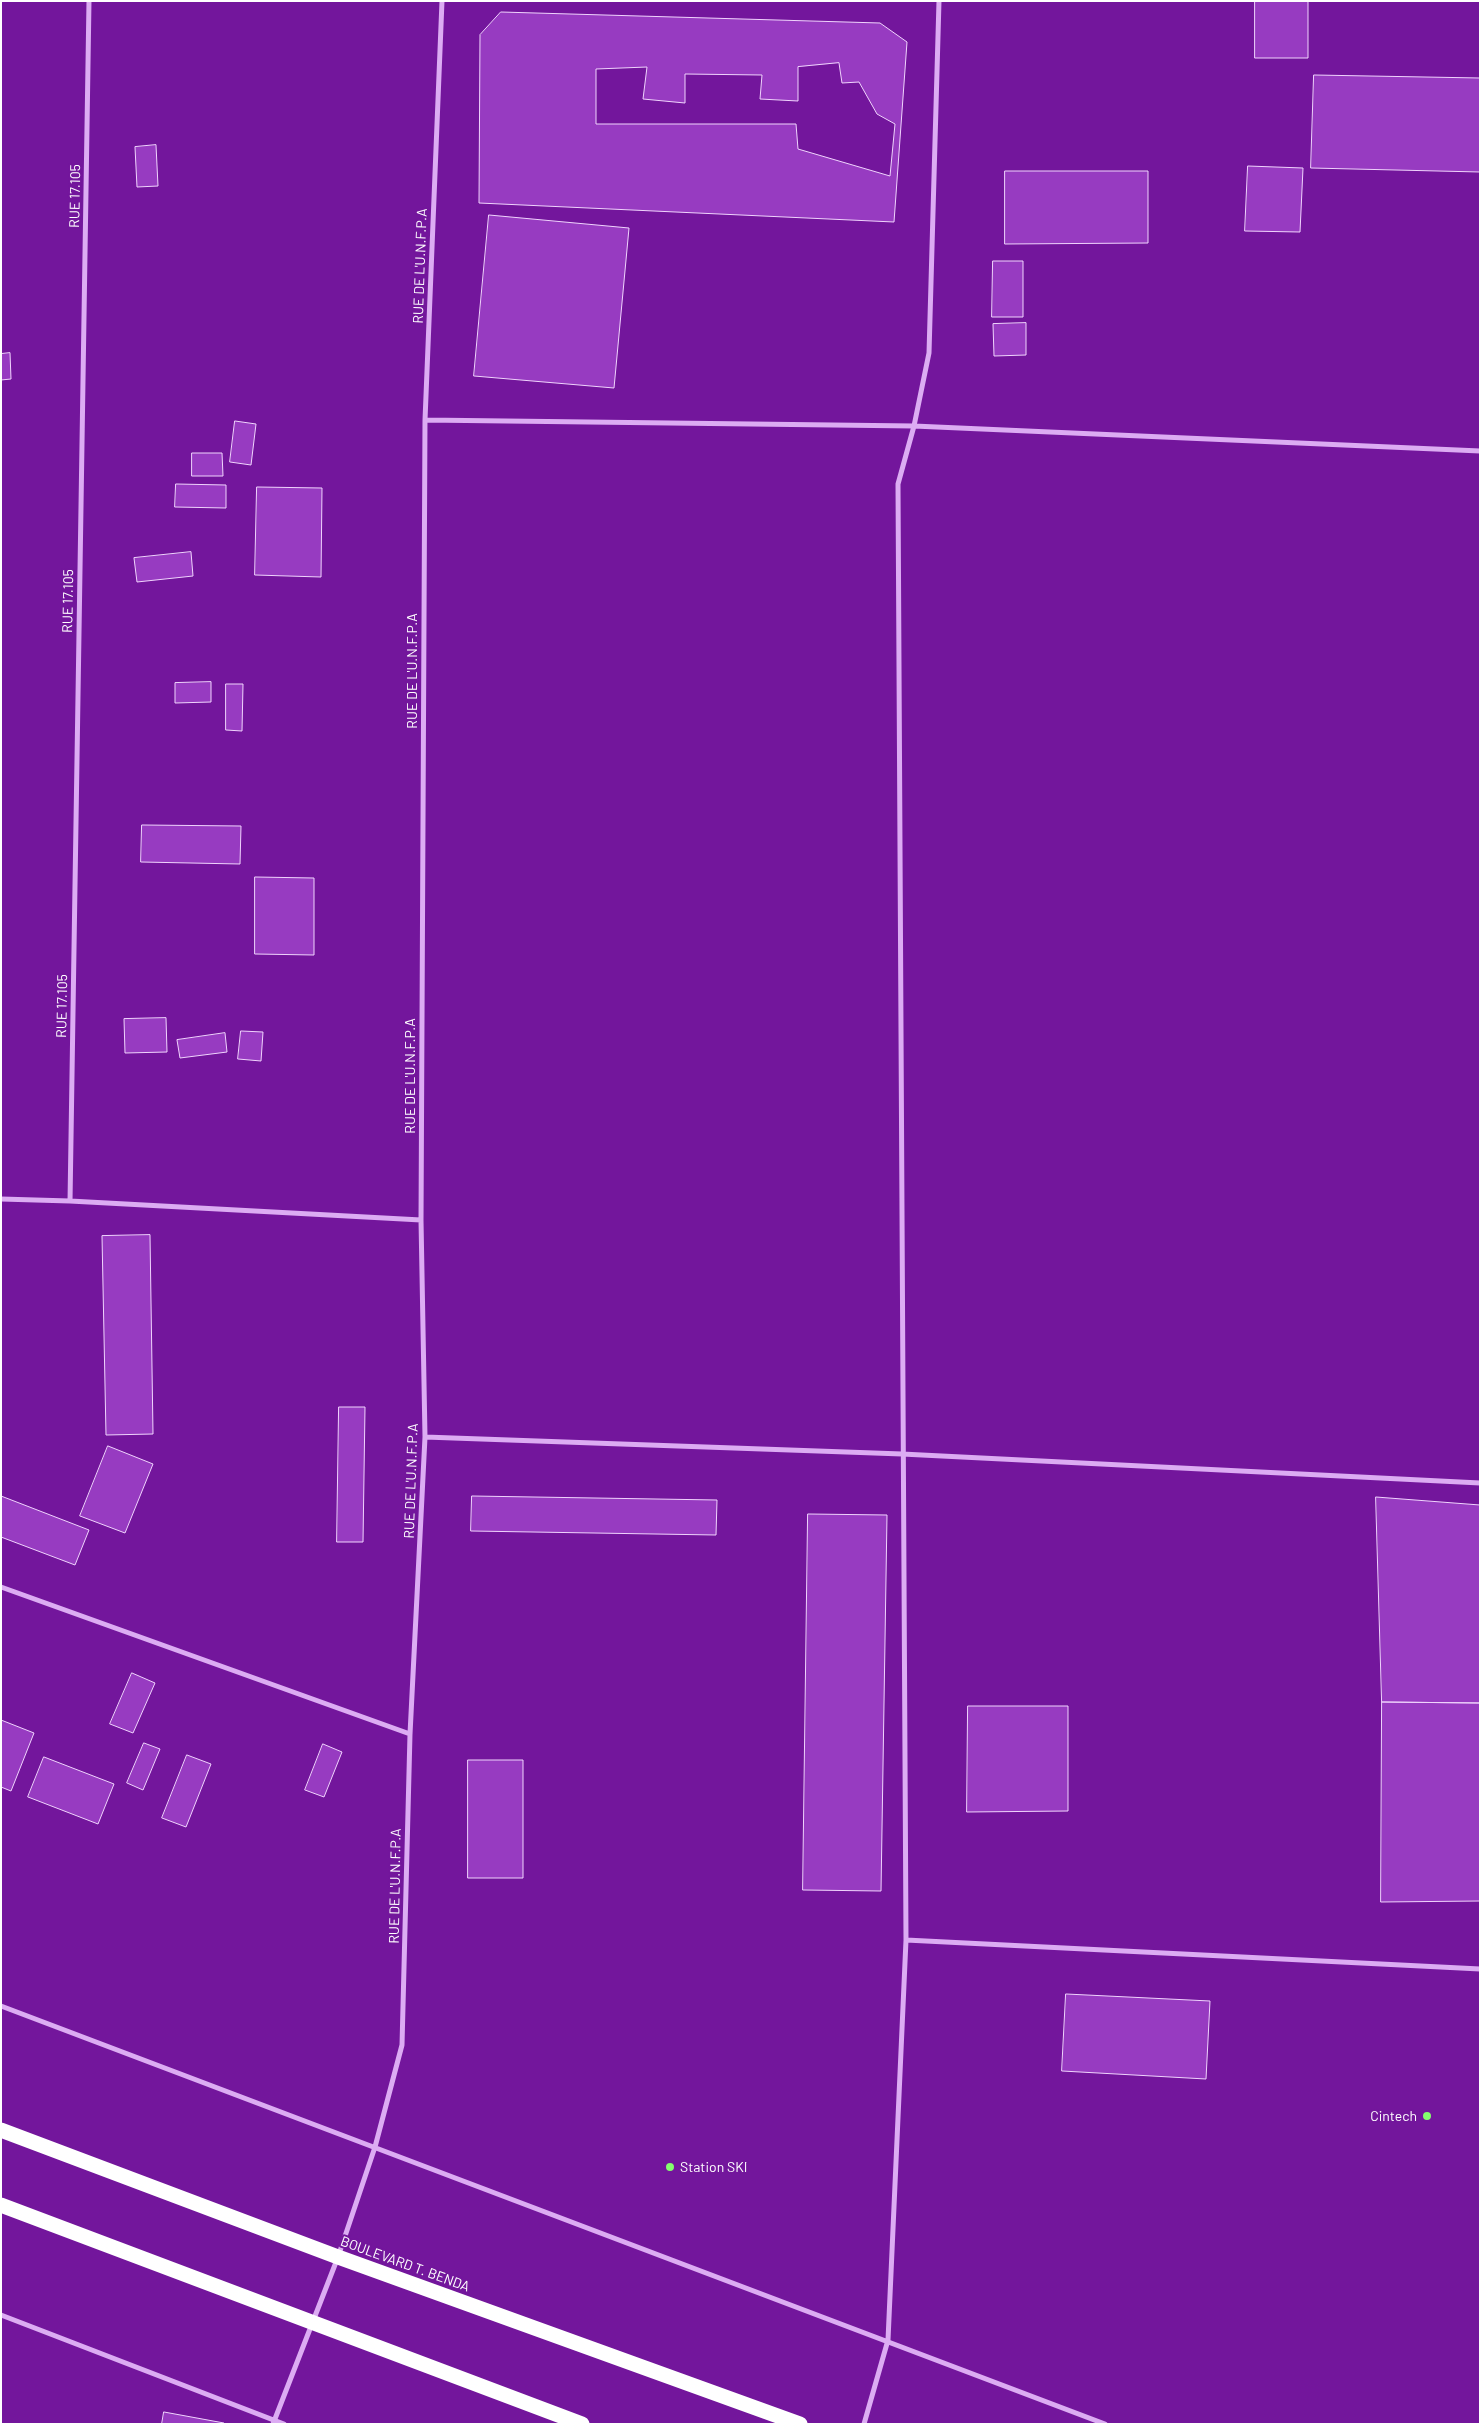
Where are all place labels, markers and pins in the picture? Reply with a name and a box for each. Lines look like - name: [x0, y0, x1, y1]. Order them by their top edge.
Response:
- place label: Cintech: [1370, 2108, 1417, 2124]
- marker: Cintech: [1421, 2110, 1433, 2122]
- place label: Station SKI: [680, 2159, 747, 2175]
- marker: Station SKI: [664, 2161, 676, 2173]

